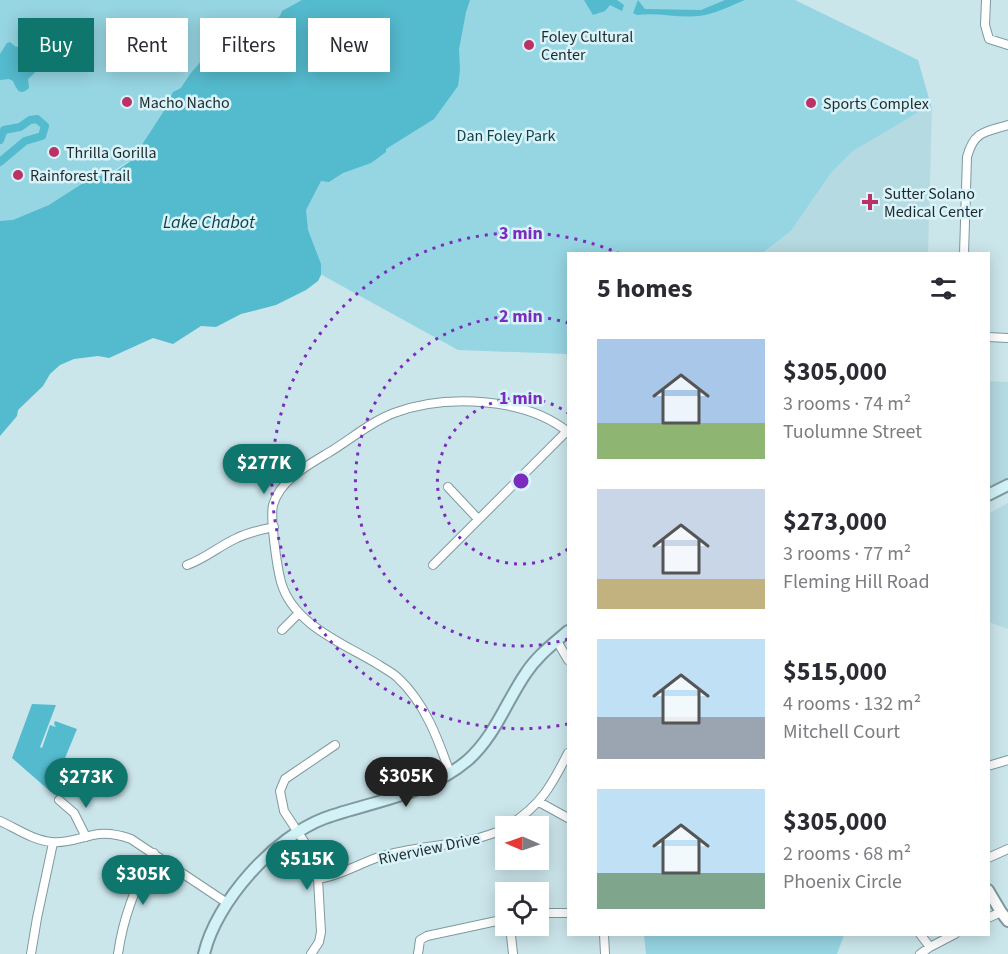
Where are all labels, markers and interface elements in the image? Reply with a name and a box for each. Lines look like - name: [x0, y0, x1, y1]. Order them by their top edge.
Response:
- chip: Buy: [18, 18, 94, 72]
- chip: Rent: [106, 18, 188, 72]
- chip: Filters: [200, 18, 296, 72]
- chip: New: [308, 18, 390, 72]
- place label: Foley Cultural Center: [541, 26, 633, 66]
- marker: Foley Cultural Center: [522, 38, 536, 52]
- place label: Macho Nacho: [139, 92, 230, 114]
- place label: Sports Complex: [823, 93, 929, 115]
- marker: Macho Nacho: [120, 95, 134, 109]
- marker: Sports Complex: [804, 96, 818, 110]
- park label: Dan Foley Park: [457, 125, 556, 147]
- place label: Thrilla Gorilla: [66, 142, 156, 164]
- marker: Thrilla Gorilla: [47, 145, 61, 159]
- place label: Rainforest Trail: [30, 165, 130, 187]
- marker: Rainforest Trail: [11, 168, 25, 182]
- place label: Sutter Solano Medical Center: [884, 183, 984, 223]
- marker: Sutter Solano Medical Center: [861, 193, 879, 211]
- water label: Lake Chabot: [163, 210, 256, 235]
- text: 3 min: [499, 221, 543, 246]
- text: 5 homes: [597, 270, 692, 307]
- icon: filters: [927, 272, 960, 305]
- text: 2 min: [499, 304, 543, 329]
- text: $305,000: [783, 353, 887, 390]
- icon: home: [645, 363, 717, 435]
- text: 1 min: [499, 386, 543, 411]
- text: 3 rooms · 74 m²: [783, 390, 911, 418]
- text: Tuolumne Street: [783, 418, 922, 446]
- pin: $277K: [222, 444, 306, 495]
- text: $277K: [237, 449, 291, 477]
- centre of rings: [511, 471, 531, 491]
- text: $273,000: [783, 503, 887, 540]
- icon: home: [645, 513, 717, 585]
- text: 3 rooms · 77 m²: [783, 540, 911, 568]
- text: Fleming Hill Road: [783, 568, 930, 596]
- text: $515,000: [783, 653, 887, 690]
- icon: home: [645, 663, 717, 735]
- text: 4 rooms · 132 m²: [783, 690, 921, 718]
- text: Mitchell Court: [783, 718, 900, 746]
- pin: $305K: [364, 757, 448, 808]
- pin: $273K: [44, 758, 128, 809]
- text: $305K: [379, 762, 433, 790]
- text: $273K: [59, 763, 113, 791]
- text: $305,000: [783, 803, 887, 840]
- icon: home: [645, 813, 717, 885]
- north arrow: [495, 816, 549, 870]
- map controls: [495, 816, 549, 936]
- street label: Riverview Drive: [376, 827, 482, 870]
- pin: $515K: [265, 840, 349, 891]
- text: 2 rooms · 68 m²: [783, 840, 911, 868]
- text: $515K: [280, 845, 334, 873]
- pin: $305K: [101, 855, 185, 906]
- text: $305K: [116, 860, 170, 888]
- text: Phoenix Circle: [783, 868, 902, 896]
- button: locate: [495, 882, 549, 936]

